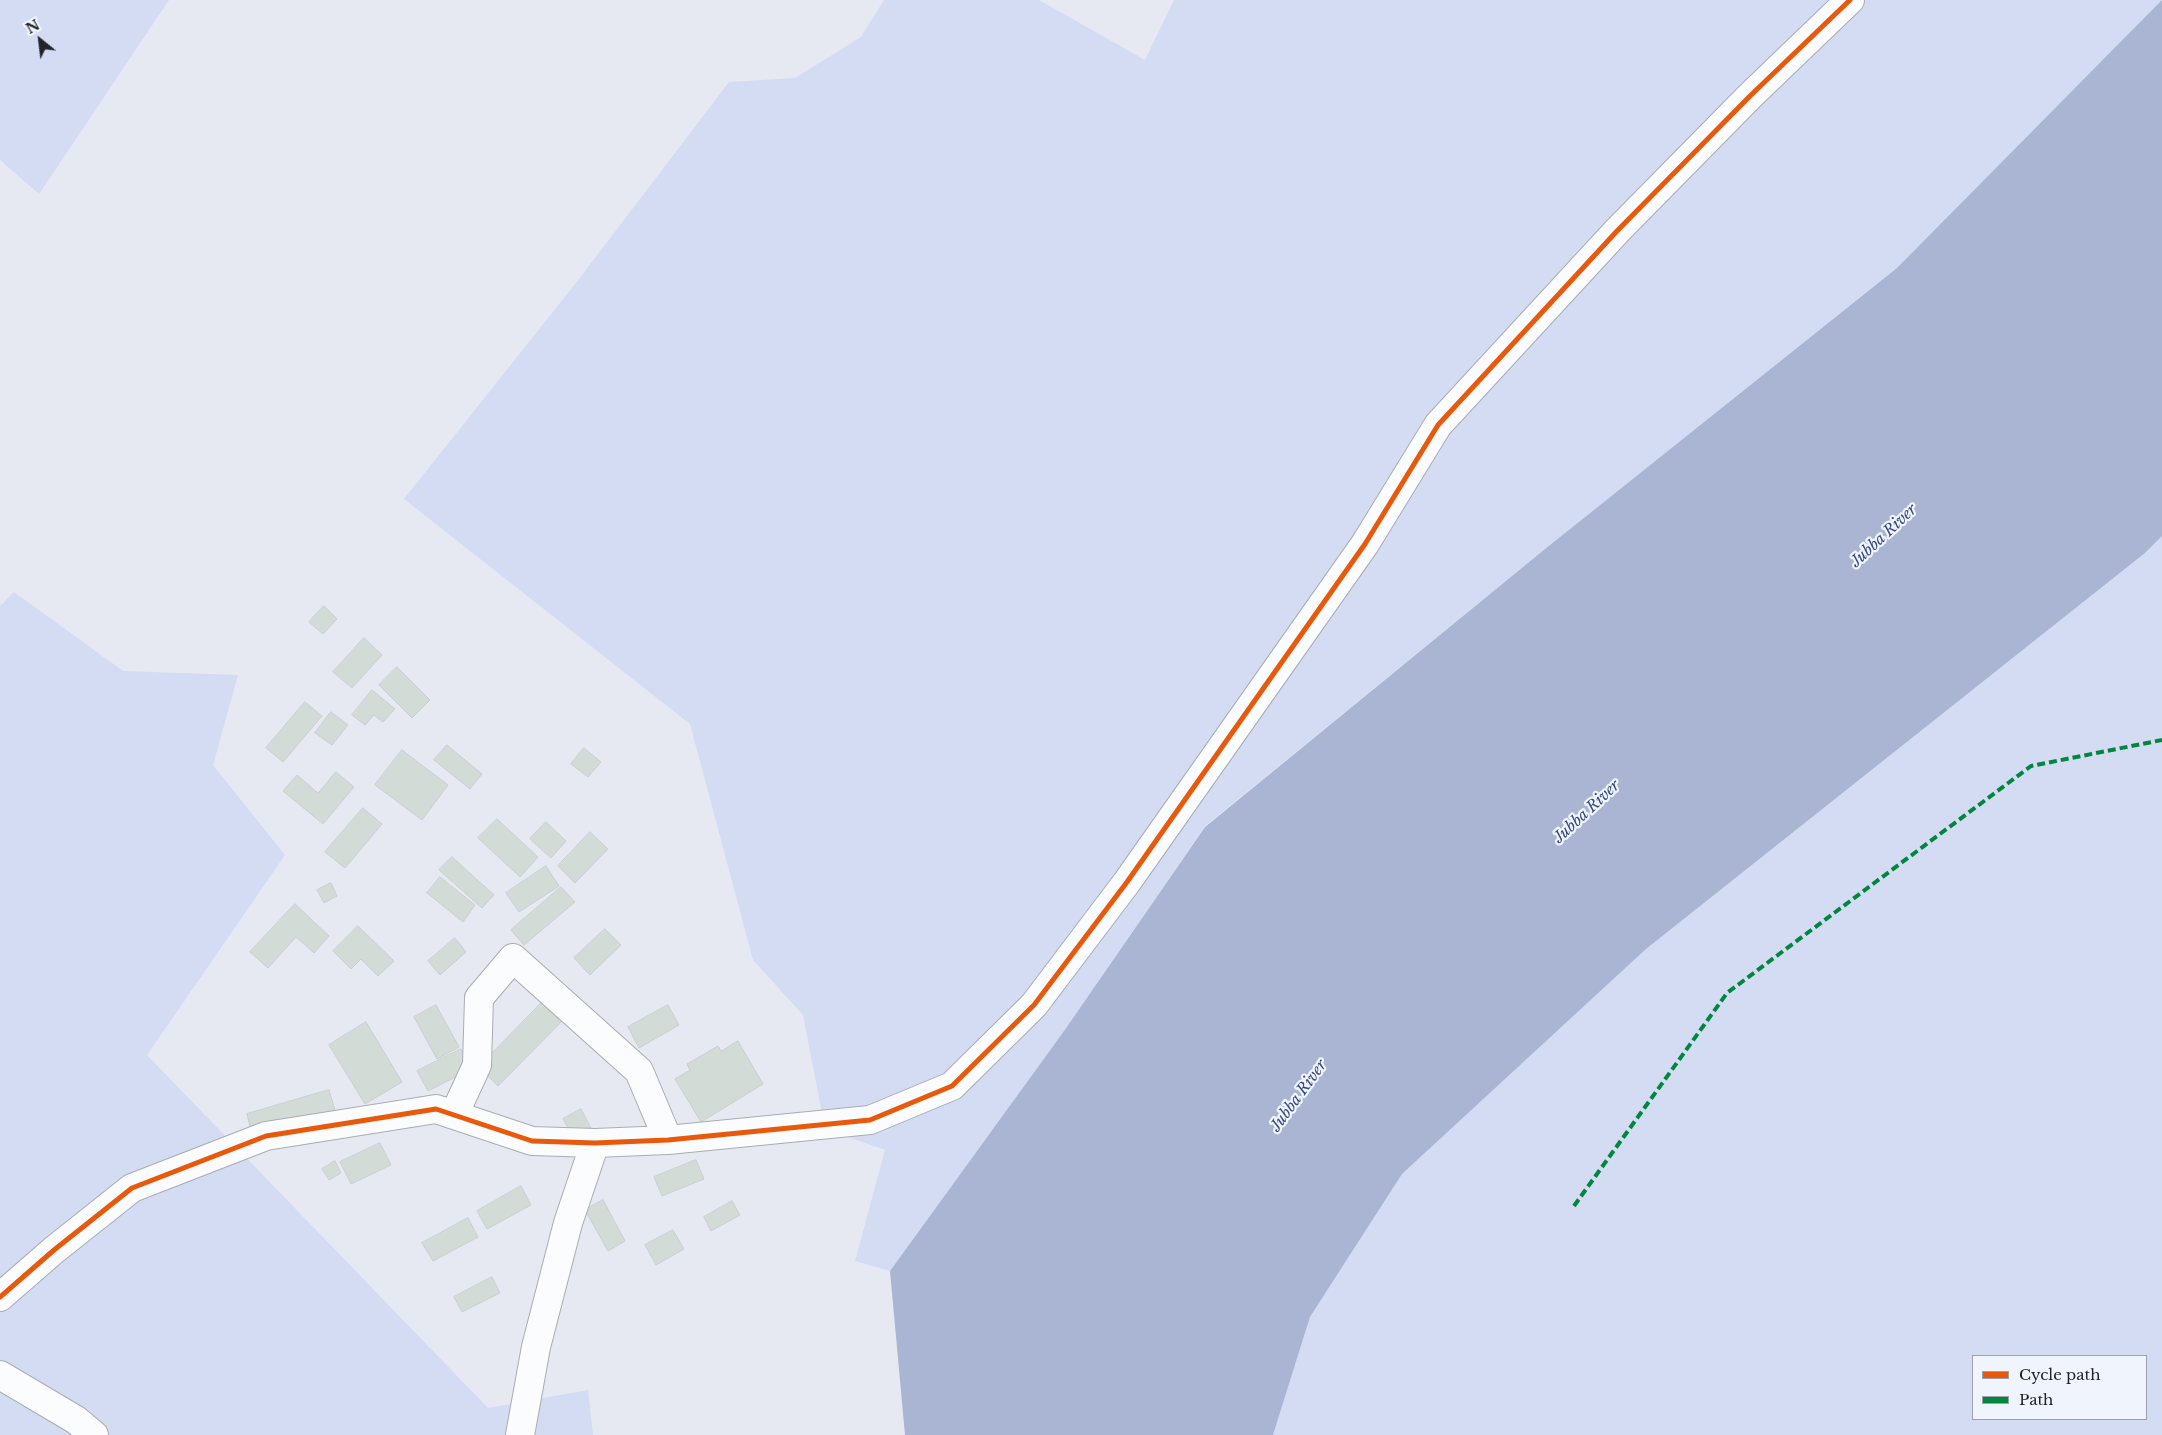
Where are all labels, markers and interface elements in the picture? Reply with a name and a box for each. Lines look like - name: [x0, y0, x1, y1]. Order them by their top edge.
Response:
- north arrow: [15, 15, 65, 65]
- text: N: [23, 16, 43, 38]
- water label: Jubba River: [1847, 501, 1921, 571]
- water label: Jubba River: [1550, 777, 1624, 847]
- water label: Jubba River: [1267, 1057, 1331, 1135]
- legend: [1972, 1355, 2147, 1420]
- text: Cycle path: [2019, 1365, 2101, 1384]
- text: Path: [2019, 1390, 2053, 1409]

